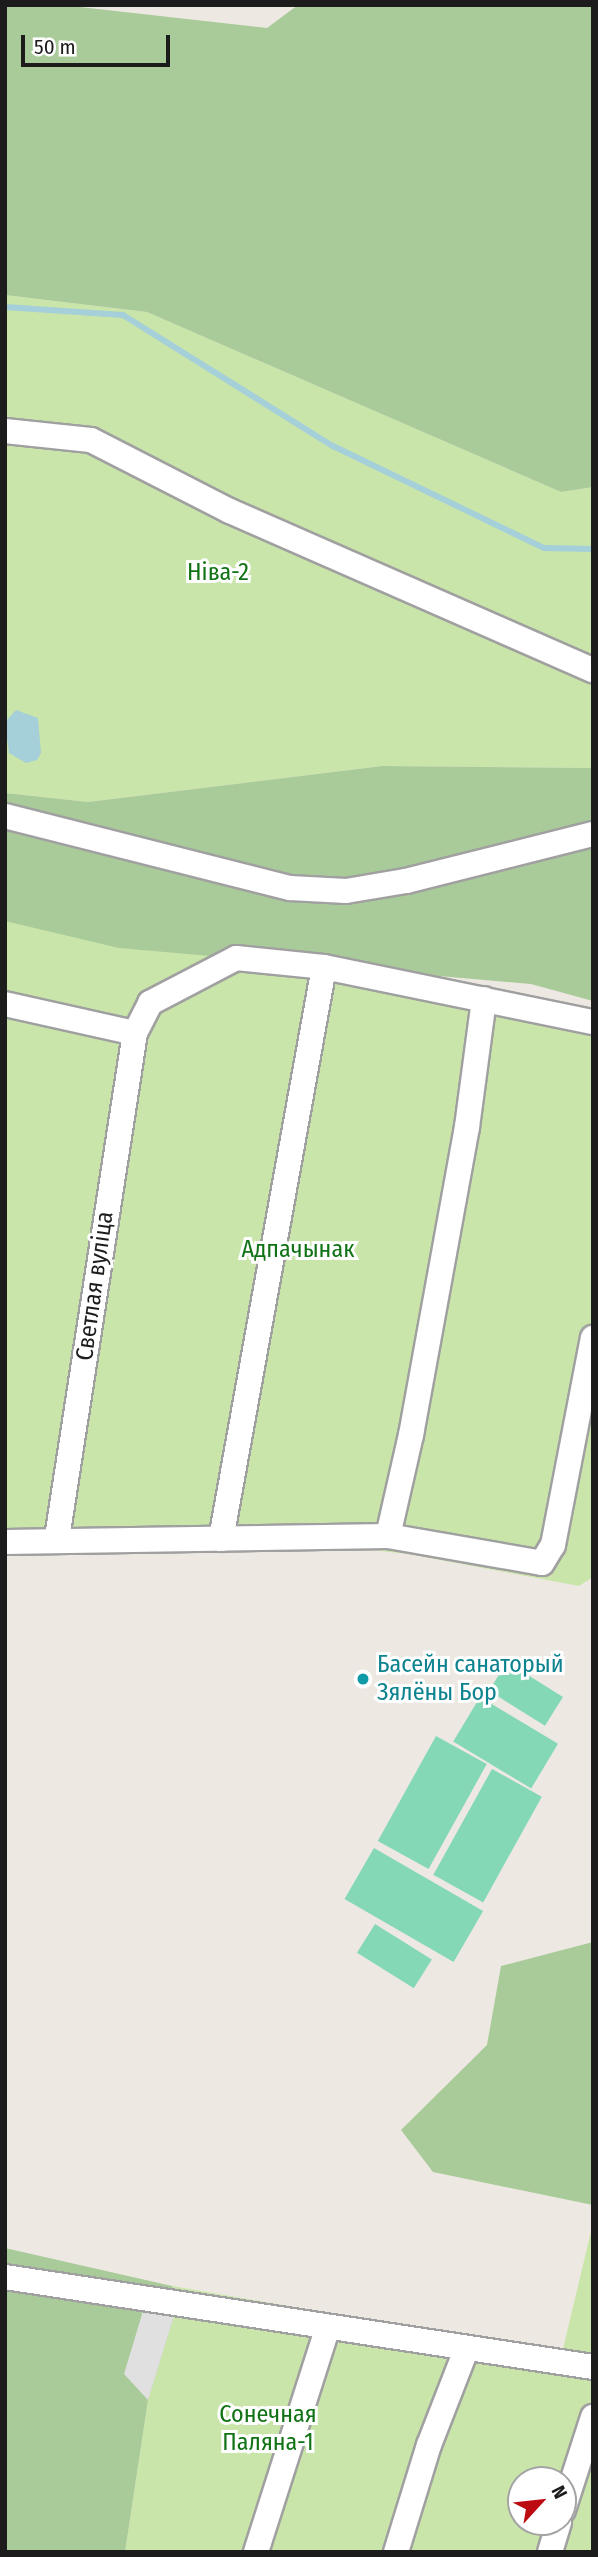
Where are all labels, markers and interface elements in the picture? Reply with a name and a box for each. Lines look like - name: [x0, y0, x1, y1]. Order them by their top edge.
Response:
- scale bar: [24, 21, 173, 65]
- text: 50 m: [34, 34, 76, 60]
- park label: Ніва-2: [187, 559, 249, 587]
- street label: Светлая вуліца: [70, 1210, 120, 1362]
- park label: Адпачынак: [242, 1236, 354, 1264]
- place label: Басейн санаторый Зялёны Бор: [377, 1651, 564, 1707]
- marker: Басейн санаторый Зялёны Бор: [355, 1671, 371, 1687]
- park label: Сонечная Паляна-1: [219, 2401, 317, 2457]
- north arrow: [507, 2466, 577, 2536]
- text: N: [547, 2482, 572, 2502]

